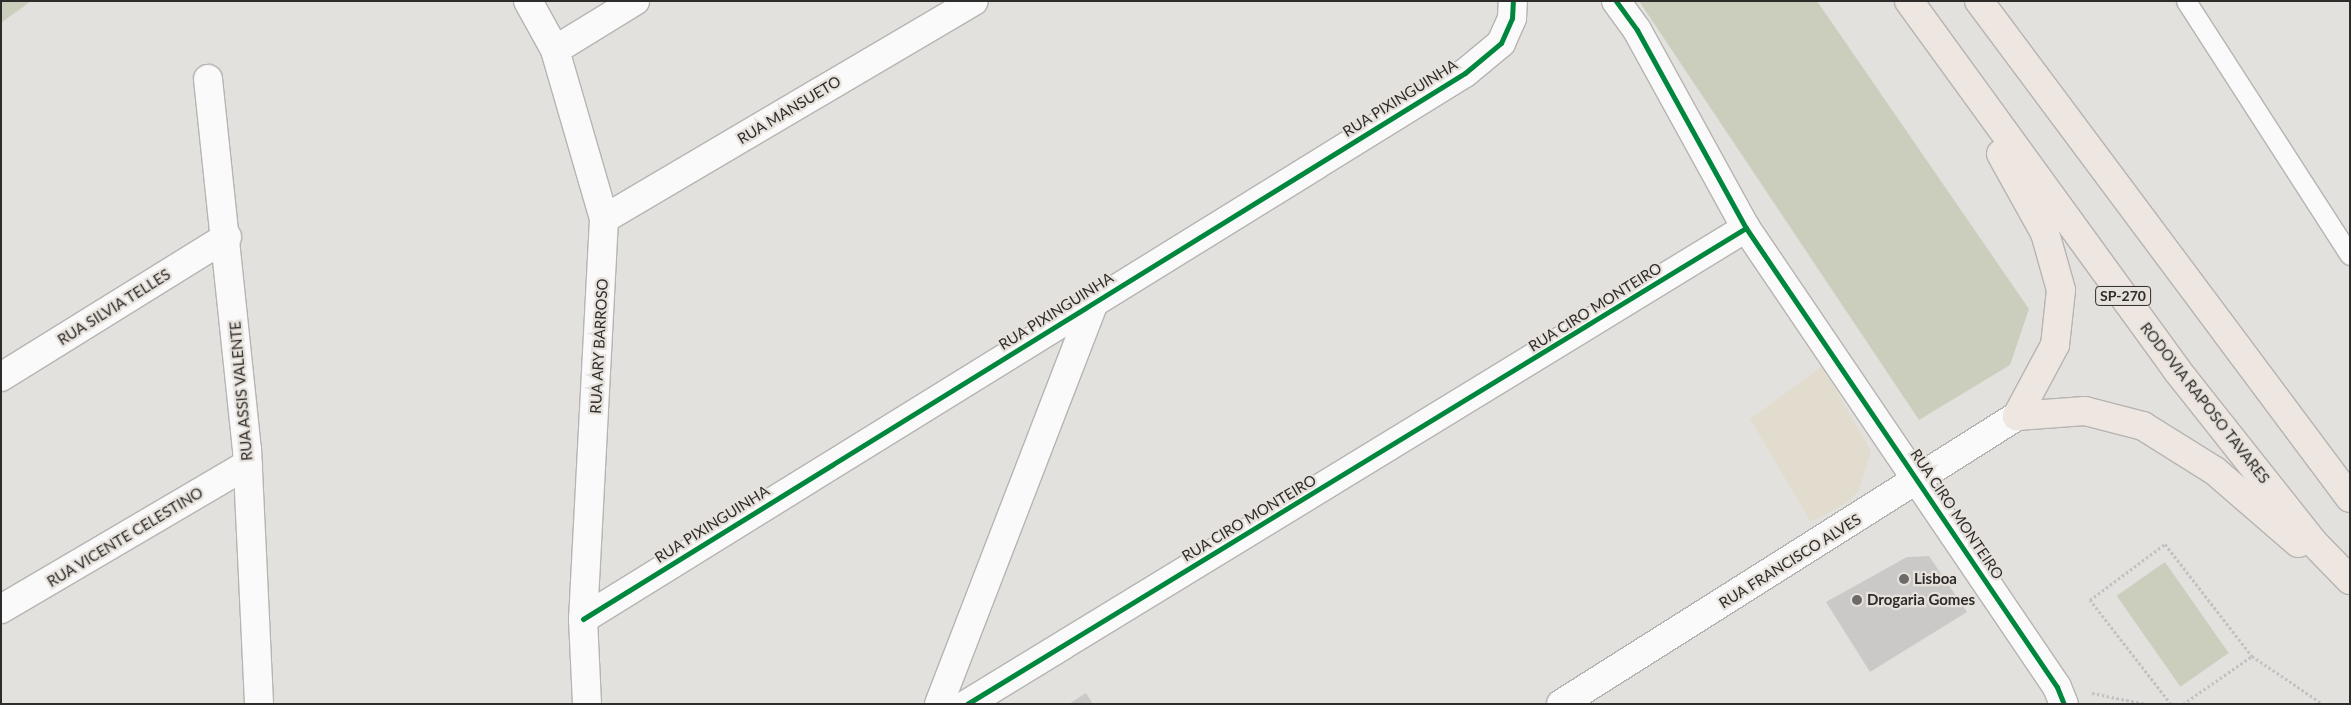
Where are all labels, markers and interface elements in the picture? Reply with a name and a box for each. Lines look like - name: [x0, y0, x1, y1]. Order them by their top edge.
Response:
- street label: RUA PIXINGUINHA: [1339, 55, 1461, 141]
- street label: RUA MANSUETO: [734, 72, 844, 148]
- street label: RUA CIRO MONTEIRO: [1525, 259, 1665, 355]
- street label: RUA SILVIA TELLES: [54, 265, 174, 349]
- street label: RUA PIXINGUINHA: [995, 268, 1117, 354]
- street label: RUA ARY BARROSO: [586, 277, 612, 415]
- road number: SP-270: [2094, 284, 2152, 308]
- street label: RODOVIA RAPOSO TAVARES: [2136, 319, 2274, 487]
- street label: RUA ASSIS VALENTE: [226, 320, 256, 462]
- street label: RUA CIRO MONTEIRO: [1907, 445, 2007, 583]
- street label: RUA CIRO MONTEIRO: [1178, 471, 1320, 565]
- street label: RUA PIXINGUINHA: [651, 481, 773, 567]
- street label: RUA VICENTE CELESTINO: [43, 483, 207, 591]
- street label: RUA FRANCISCO ALVES: [1715, 510, 1865, 612]
- place label: Lisboa: [1914, 570, 1957, 588]
- marker: Lisboa: [1898, 573, 1910, 585]
- place label: Drogaria Gomes: [1867, 591, 1975, 609]
- marker: Drogaria Gomes: [1851, 594, 1863, 606]

